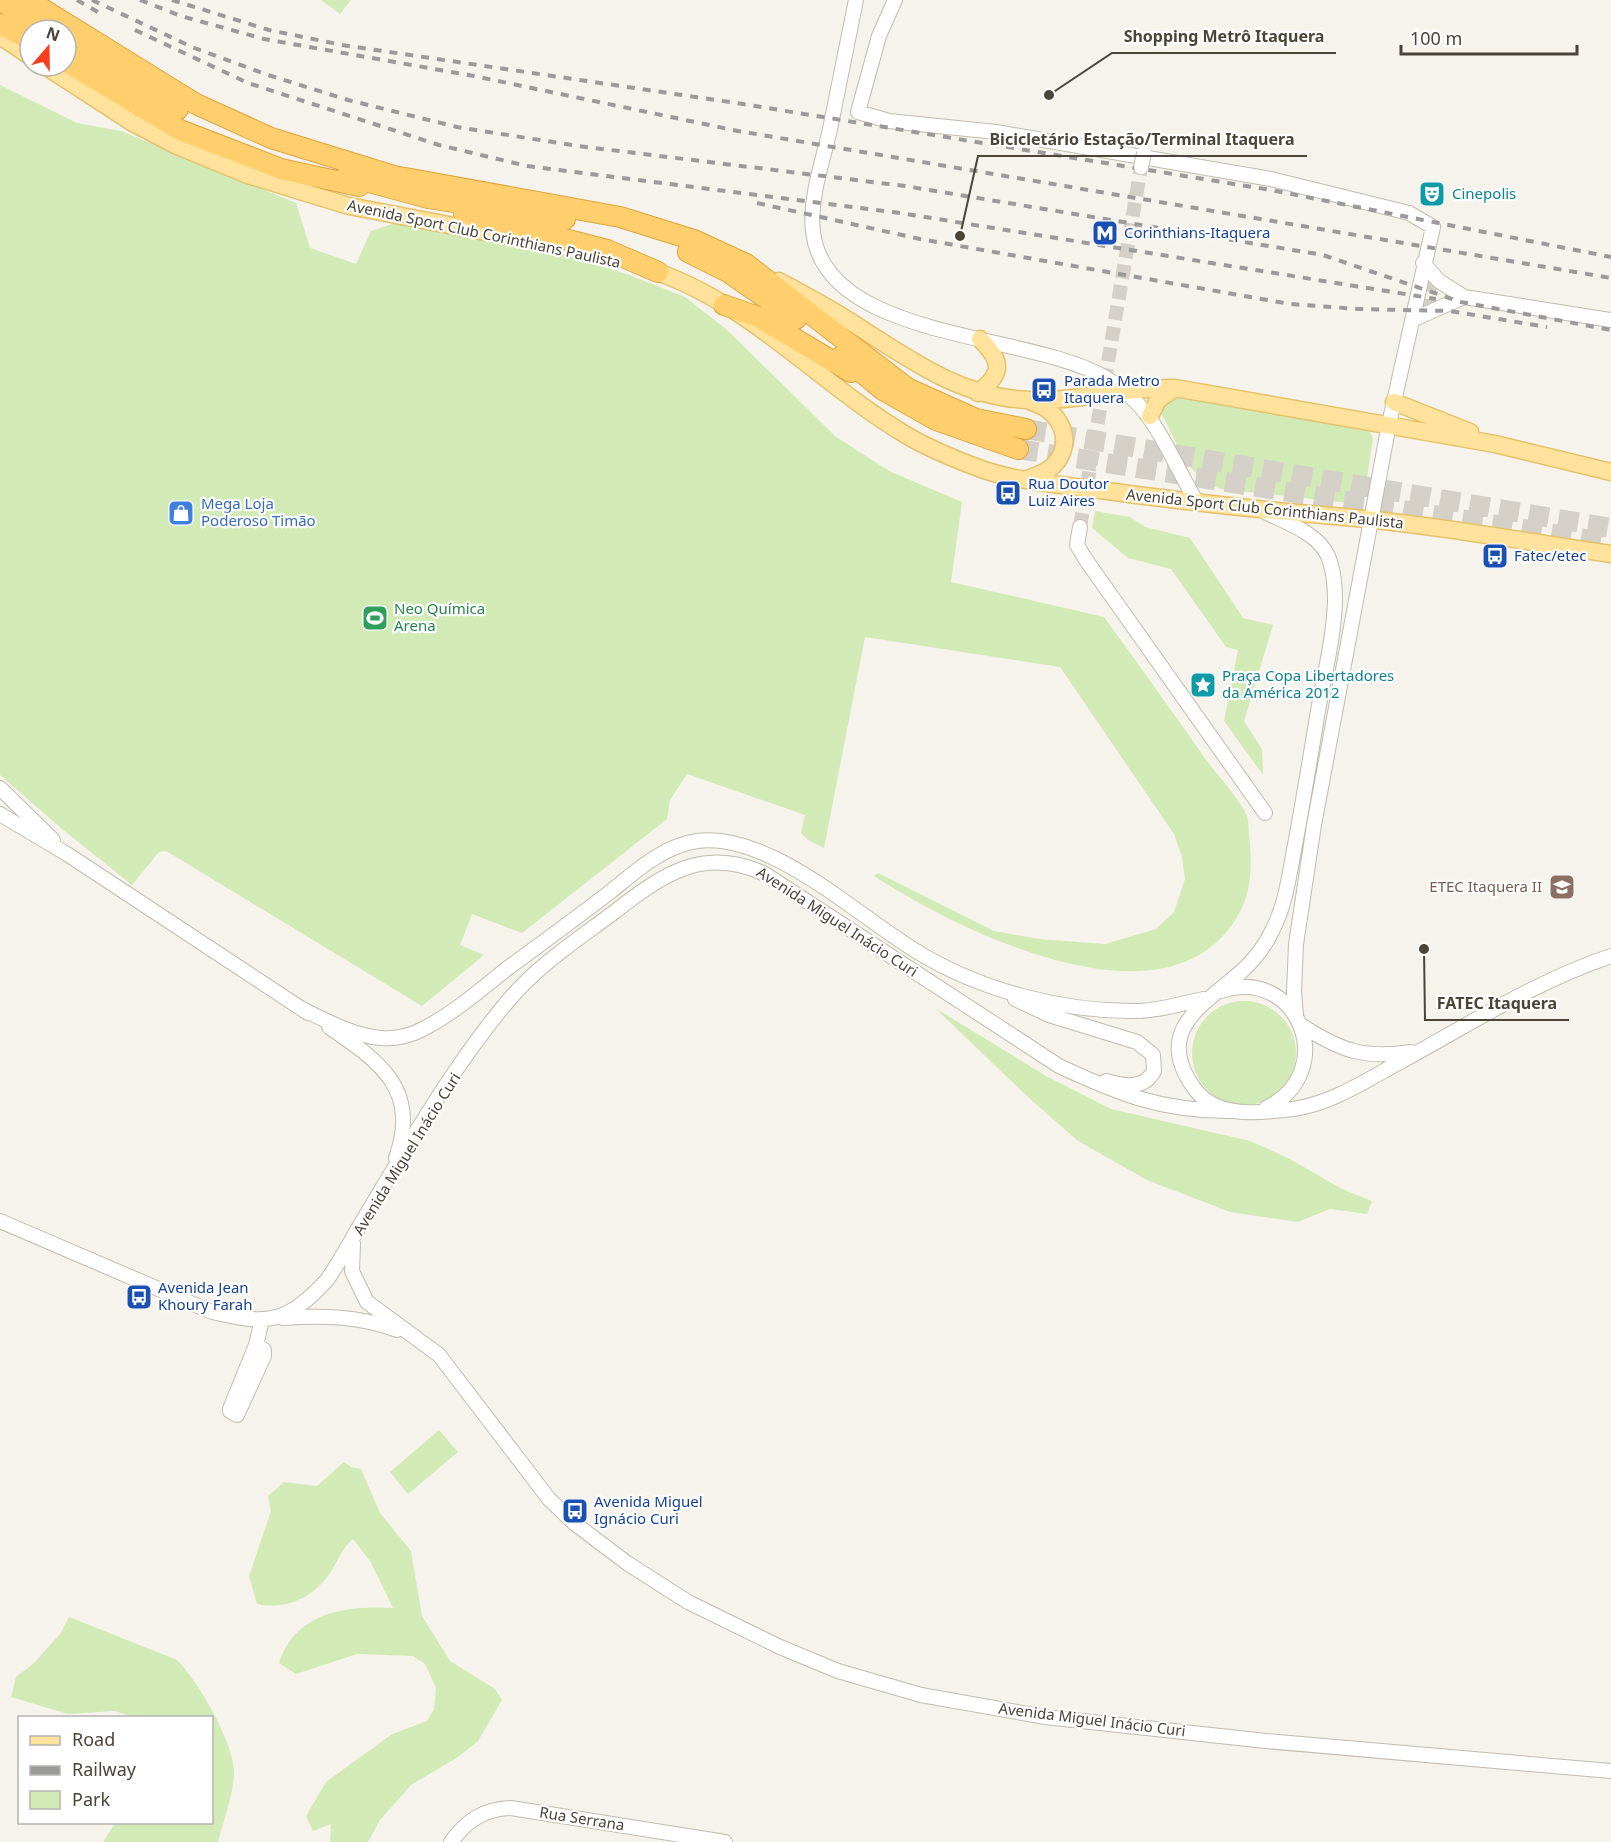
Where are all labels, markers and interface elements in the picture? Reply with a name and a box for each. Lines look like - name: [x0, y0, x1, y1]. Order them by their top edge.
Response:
- north arrow: [18, 18, 78, 78]
- scale bar: [1401, 18, 1576, 56]
- callout: Shopping Metrô Itaquera: [1112, 19, 1336, 53]
- text: N: [43, 21, 63, 46]
- text: Shopping Metrô Itaquera: [1124, 25, 1324, 47]
- text: 100 m: [1410, 26, 1462, 50]
- callout: Bicicletário Estação/Terminal Itaquera: [978, 122, 1307, 156]
- text: Bicicletário Estação/Terminal Itaquera: [989, 128, 1295, 150]
- theatre icon: Cinepolis: [1417, 179, 1447, 209]
- place label: Cinepolis: [1452, 183, 1516, 203]
- street label: Avenida Sport Club Corinthians Paulista: [346, 194, 623, 272]
- metro station icon: Corinthians-Itaquera: [1090, 218, 1120, 248]
- place label: Corinthians-Itaquera: [1124, 222, 1270, 242]
- place label: Parada Metro Itaquera: [1064, 370, 1160, 407]
- bus stop icon: Parada Metro Itaquera: [1029, 375, 1059, 405]
- place label: Rua Doutor Luiz Aires: [1028, 473, 1109, 510]
- bus stop icon: Rua Doutor Luiz Aires: [993, 478, 1023, 508]
- street label: Avenida Sport Club Corinthians Paulista: [1125, 483, 1405, 533]
- place label: Mega Loja Poderoso Timão: [201, 493, 316, 530]
- shop icon: Mega Loja Poderoso Timão: [166, 498, 196, 528]
- bus stop icon: Fatec/etec: [1480, 541, 1510, 571]
- place label: Fatec/etec: [1514, 545, 1586, 565]
- place label: Neo Química Arena: [394, 598, 485, 635]
- sports icon: Neo Química Arena: [360, 603, 390, 633]
- place label: Praça Copa Libertadores da América 2012: [1222, 665, 1394, 702]
- place icon: Praça Copa Libertadores da América 2012: [1188, 670, 1218, 700]
- street label: Avenida Miguel Inácio Curi: [753, 862, 922, 981]
- school or university icon: ETEC Itaquera II: [1547, 872, 1577, 902]
- place label: ETEC Itaquera II: [1429, 876, 1542, 896]
- callout: FATEC Itaquera: [1425, 986, 1569, 1020]
- text: FATEC Itaquera: [1437, 992, 1557, 1014]
- street label: Avenida Miguel Inácio Curi: [348, 1068, 464, 1239]
- place label: Avenida Jean Khoury Farah: [158, 1277, 252, 1314]
- bus stop icon: Avenida Jean Khoury Farah: [124, 1282, 154, 1312]
- place label: Avenida Miguel Ignácio Curi: [594, 1491, 703, 1528]
- bus stop icon: Avenida Miguel Ignácio Curi: [560, 1496, 590, 1526]
- street label: Avenida Miguel Inácio Curi: [998, 1698, 1187, 1740]
- legend: [18, 1716, 213, 1824]
- text: Road: [72, 1727, 115, 1751]
- text: Railway: [72, 1757, 137, 1781]
- text: Park: [72, 1787, 110, 1811]
- street label: Rua Serrana: [538, 1801, 626, 1835]

